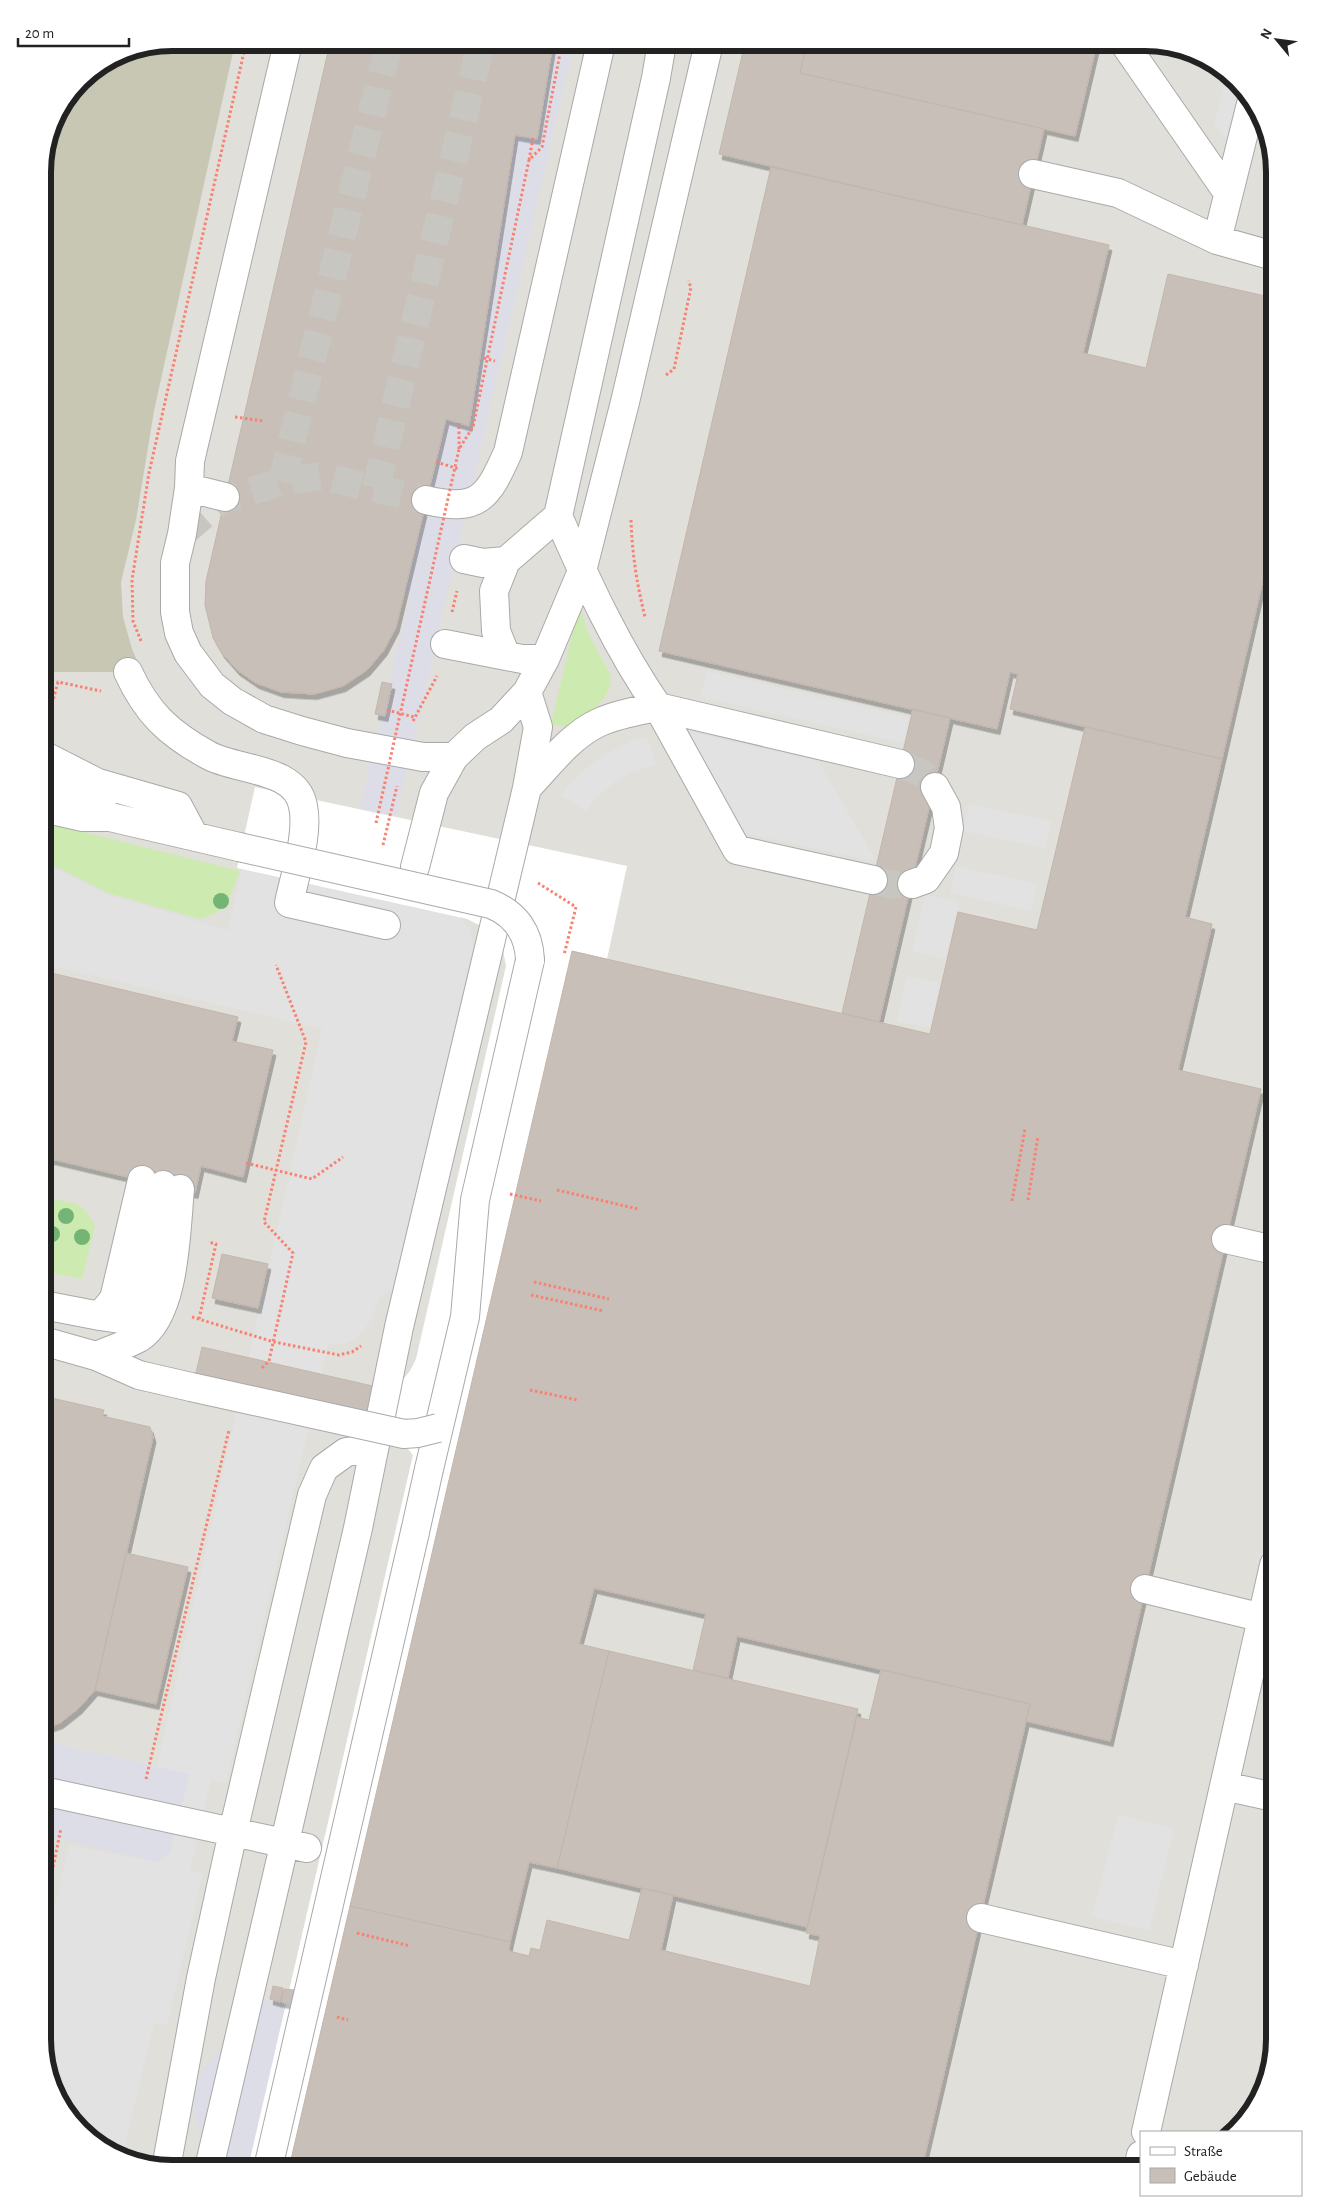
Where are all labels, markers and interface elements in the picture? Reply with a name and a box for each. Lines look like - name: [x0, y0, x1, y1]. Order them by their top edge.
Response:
- scale bar: [18, 15, 129, 47]
- north arrow: [1252, 15, 1302, 65]
- text: 20 m: [25, 26, 54, 41]
- text: N: [1258, 27, 1275, 42]
- legend: [1140, 2131, 1302, 2196]
- text: Straße: [1184, 2144, 1223, 2159]
- text: Gebäude: [1184, 2169, 1237, 2184]

